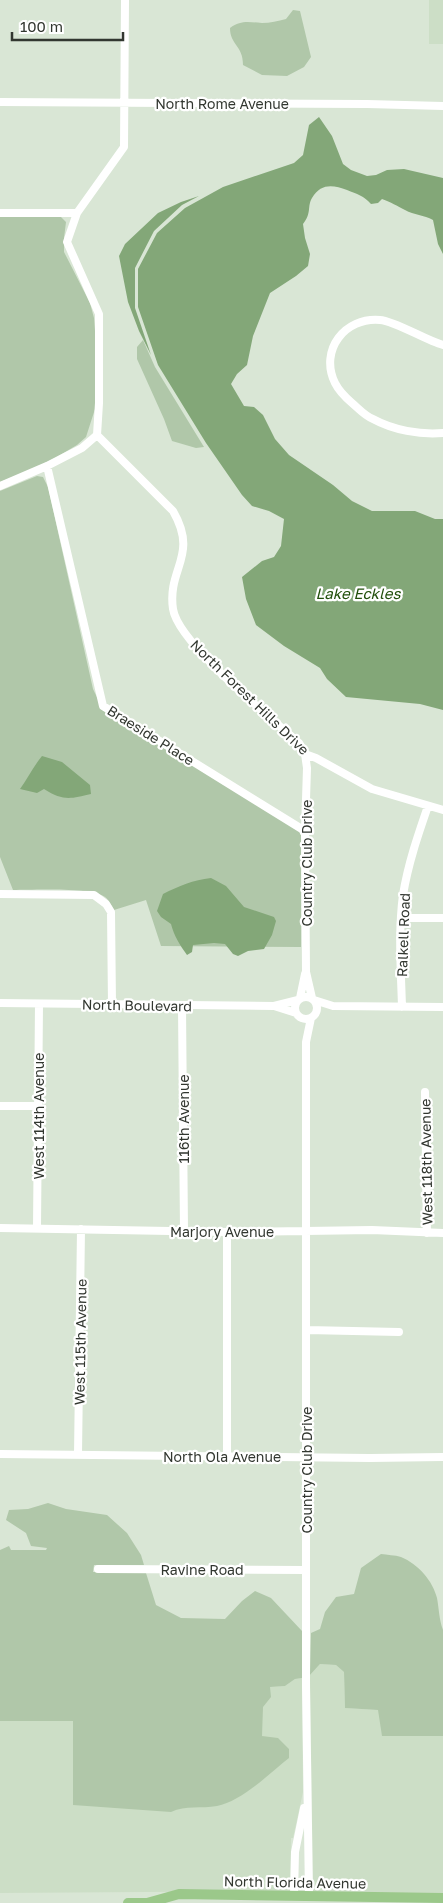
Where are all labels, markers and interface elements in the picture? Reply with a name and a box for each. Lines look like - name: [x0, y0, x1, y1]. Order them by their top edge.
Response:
- scale bar: [12, 10, 124, 42]
- text: 100 m: [20, 17, 63, 35]
- street label: North Rome Avenue: [155, 95, 289, 112]
- water label: Lake Eckles: [316, 584, 401, 602]
- street label: North Forest Hills Drive: [187, 636, 313, 758]
- street label: Braeside Place: [104, 701, 198, 769]
- street label: Country Club Drive: [298, 800, 315, 926]
- street label: Ralkell Road: [393, 893, 413, 977]
- street label: North Boulevard: [82, 996, 192, 1014]
- street label: West 114th Avenue: [30, 1053, 47, 1179]
- street label: 116th Avenue: [175, 1074, 192, 1164]
- street label: West 118th Avenue: [416, 1098, 436, 1226]
- street label: Marjory Avenue: [170, 1223, 274, 1240]
- street label: West 115th Avenue: [70, 1279, 90, 1405]
- street label: Country Club Drive: [298, 1407, 315, 1533]
- street label: North Ola Avenue: [163, 1448, 281, 1465]
- street label: Ravine Road: [160, 1561, 244, 1578]
- street label: North Florida Avenue: [224, 1872, 366, 1892]

